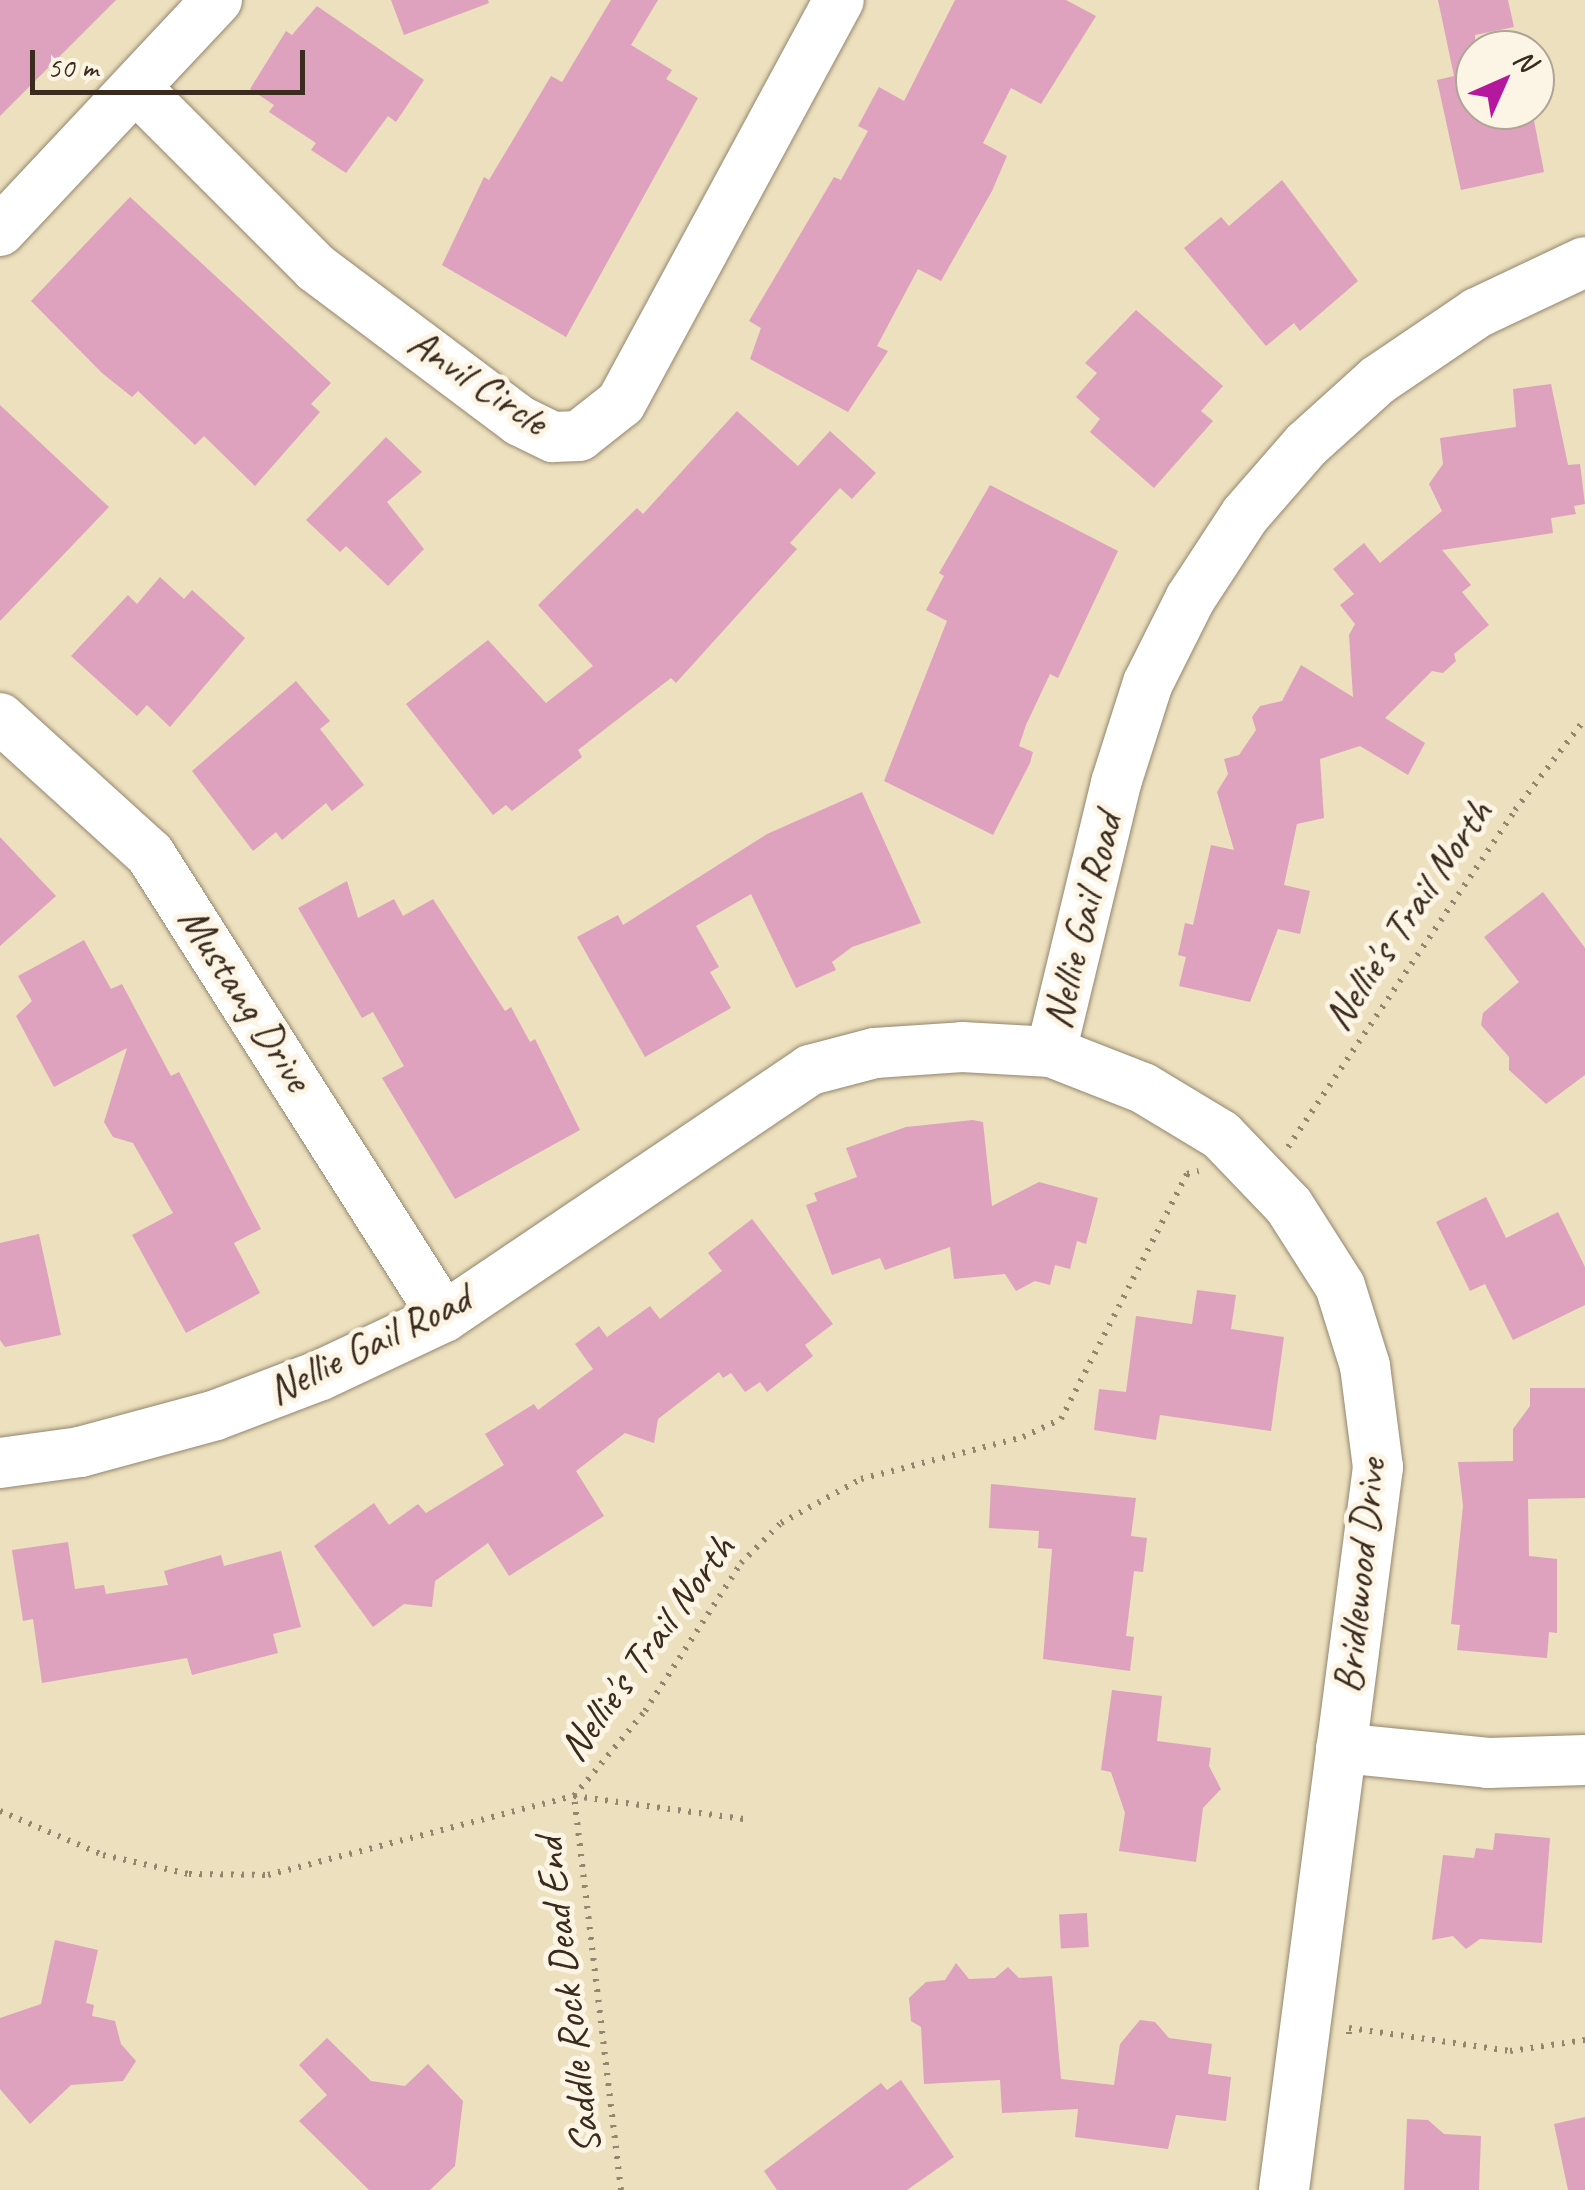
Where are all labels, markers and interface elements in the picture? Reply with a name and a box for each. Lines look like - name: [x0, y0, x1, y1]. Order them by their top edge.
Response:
- scale bar: [35, 30, 310, 92]
- north arrow: [1455, 30, 1555, 130]
- text: N: [1507, 41, 1544, 78]
- text: 50 m: [47, 48, 98, 86]
- street label: Anvil Circle: [399, 317, 557, 447]
- street label: Nellie's Trail North: [1312, 790, 1504, 1040]
- street label: Nellie Gail Road: [1032, 808, 1134, 1034]
- street label: Mustang Drive: [167, 897, 323, 1101]
- street label: Nellie Gail Road: [259, 1274, 479, 1416]
- street label: Bridlewood Drive: [1323, 1456, 1397, 1696]
- street label: Nellie's Trail North: [548, 1525, 746, 1771]
- street label: Saddle Rock Dead End: [524, 1835, 612, 2157]

